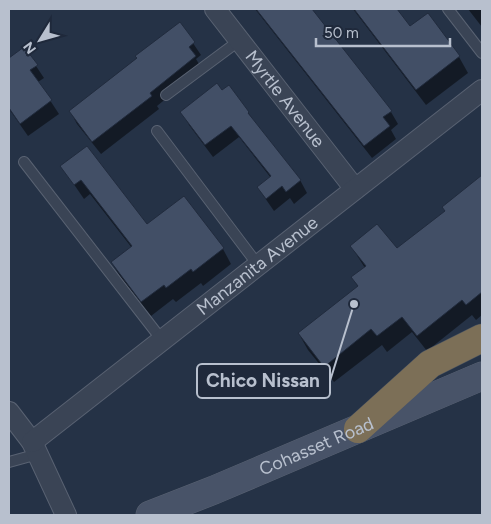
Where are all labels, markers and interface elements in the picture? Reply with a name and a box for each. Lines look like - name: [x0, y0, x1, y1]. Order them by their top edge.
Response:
- north arrow: [15, 15, 65, 65]
- scale bar: [316, 15, 450, 47]
- text: 50 m: [324, 24, 359, 42]
- text: N: [20, 38, 40, 57]
- street label: Myrtle Avenue: [240, 46, 330, 152]
- street label: Manzanita Avenue: [192, 211, 322, 320]
- callout: Chico Nissan: [197, 364, 330, 398]
- text: Chico Nissan: [206, 369, 320, 392]
- street label: Cohasset Road: [256, 412, 377, 480]

